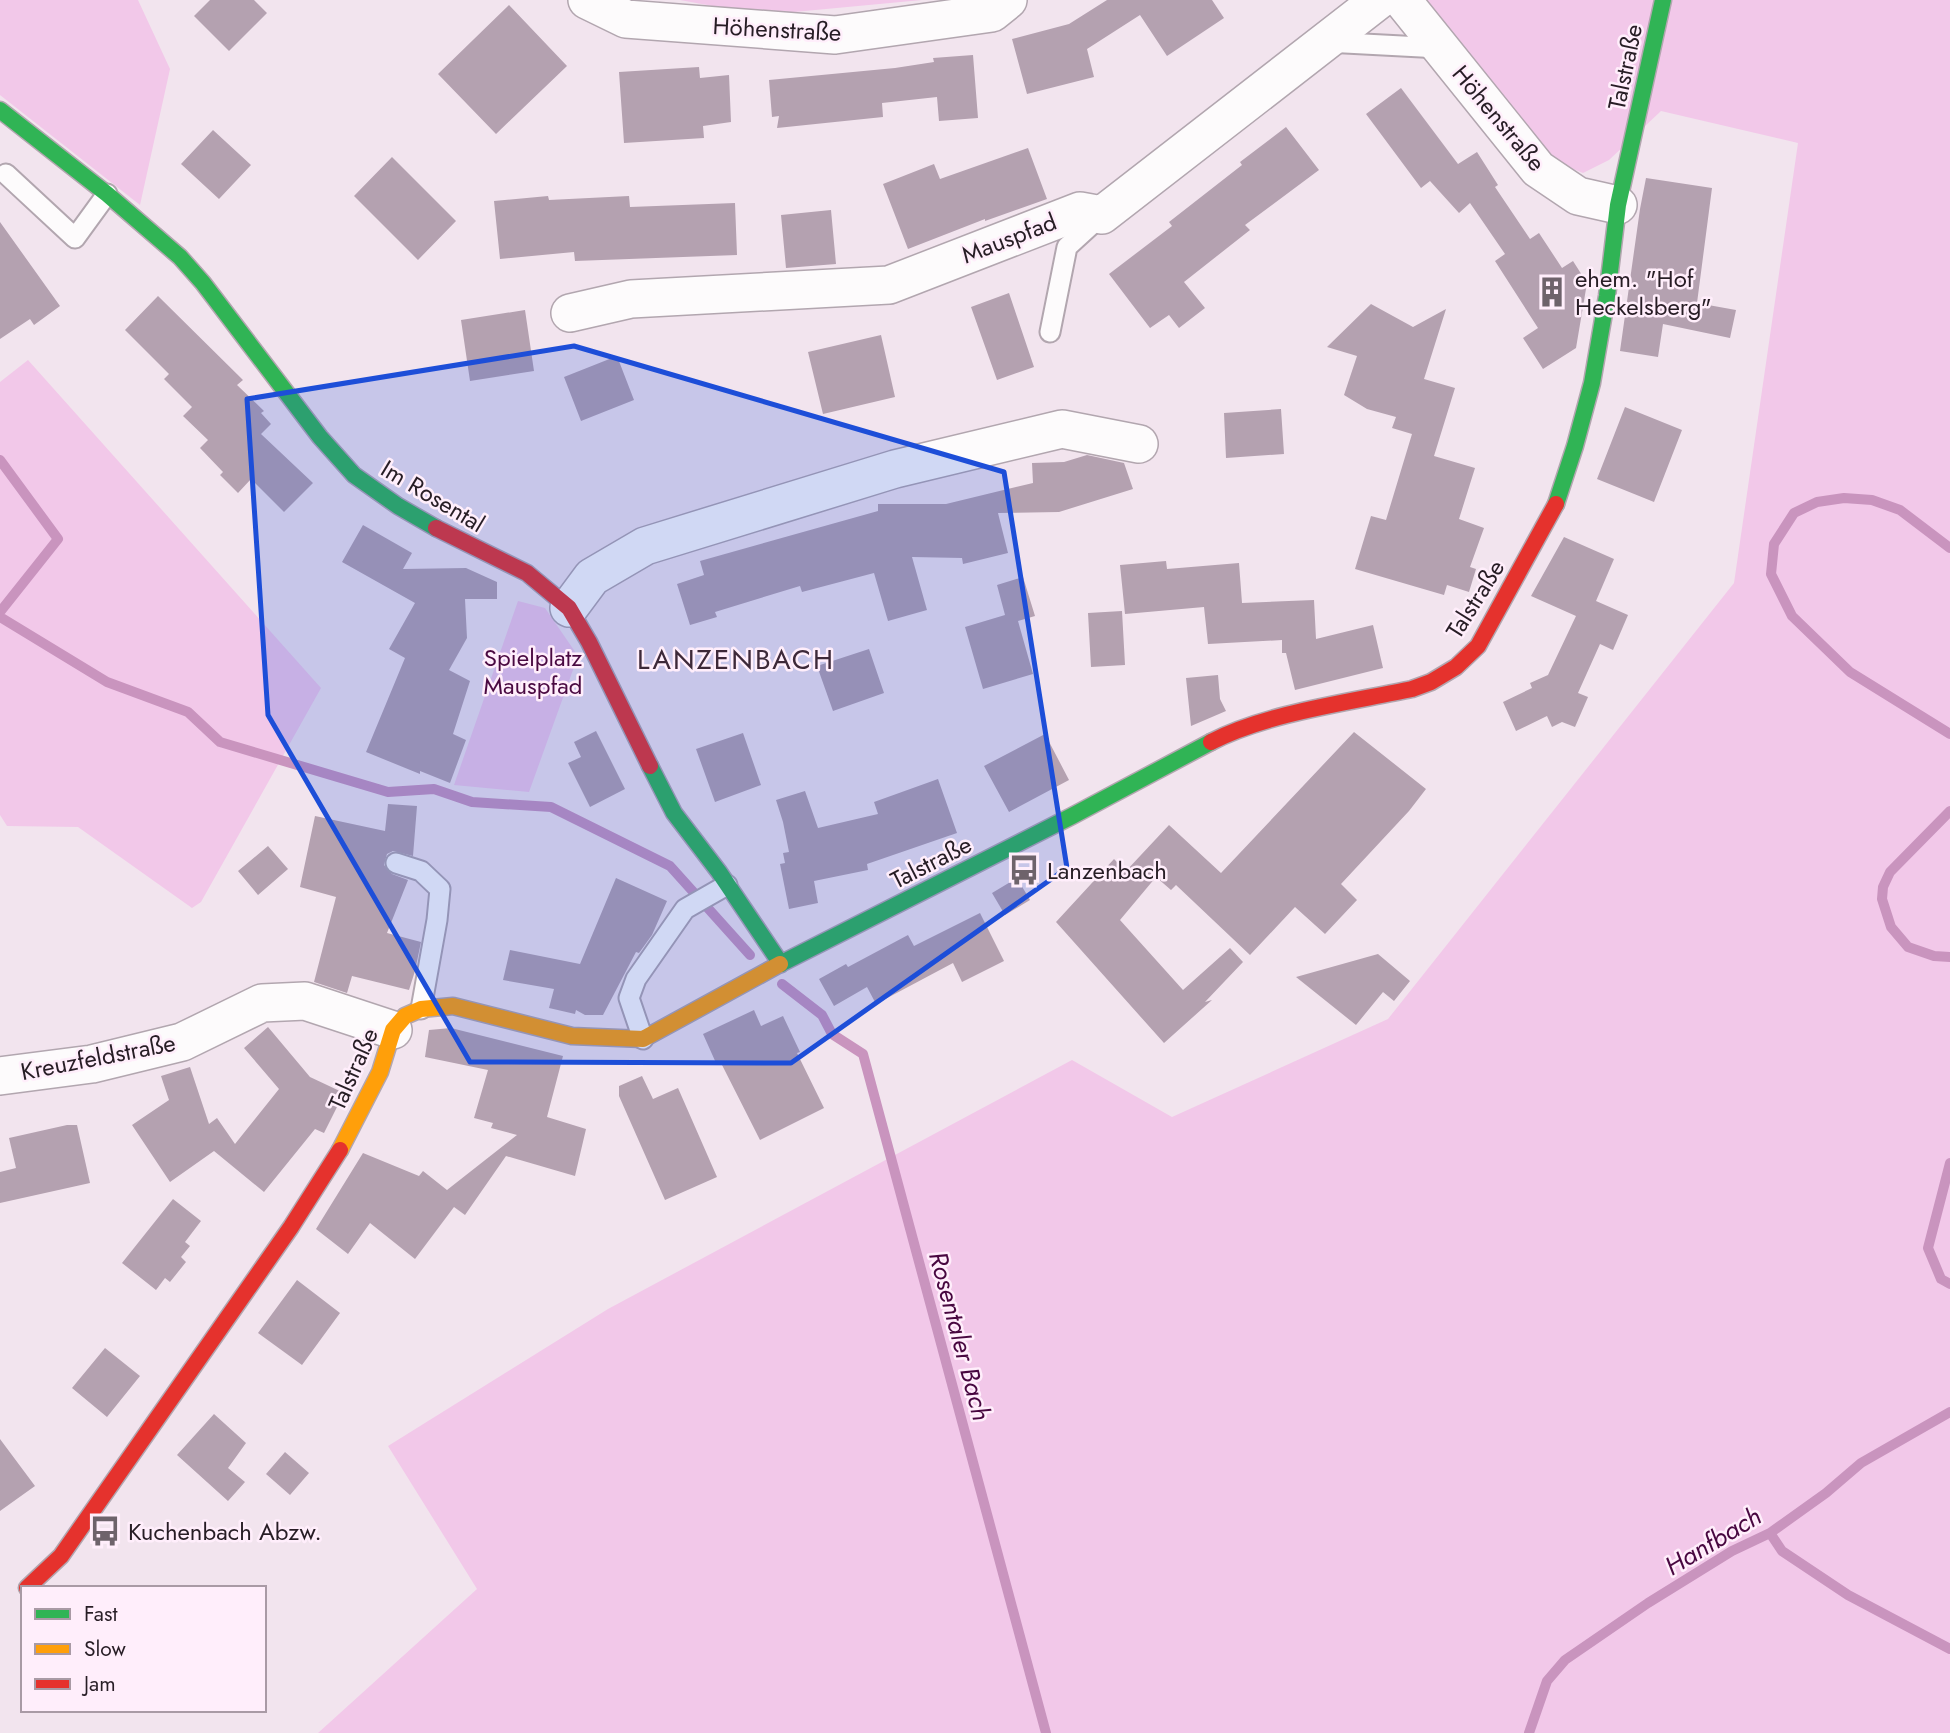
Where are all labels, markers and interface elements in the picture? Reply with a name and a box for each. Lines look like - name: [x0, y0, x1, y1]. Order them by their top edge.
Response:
- street label: Höhenstraße: [712, 8, 842, 50]
- street label: Talstraße: [1599, 21, 1651, 113]
- street label: Höhenstraße: [1444, 57, 1554, 179]
- street label: Mauspfad: [957, 204, 1061, 272]
- place label: ehem. "Hof Heckelsberg": [1575, 261, 1712, 324]
- building icon: ehem. "Hof Heckelsberg": [1535, 275, 1569, 309]
- street label: Im Rosental: [374, 451, 492, 541]
- street label: Talstraße: [1437, 553, 1513, 645]
- district label: LANZENBACH: [637, 639, 835, 680]
- park label: Spielplatz Mauspfad: [483, 640, 583, 703]
- street label: Talstraße: [884, 827, 978, 897]
- bus stop icon: Lanzenbach: [1007, 853, 1041, 887]
- place label: Lanzenbach: [1047, 853, 1167, 888]
- street label: Talstraße: [319, 1022, 387, 1116]
- street label: Kreuzfeldstraße: [18, 1025, 178, 1089]
- water label: Rosentaler Bach: [919, 1247, 1001, 1425]
- water label: Hanfbach: [1657, 1497, 1769, 1585]
- bus stop icon: Kuchenbach Abzw.: [88, 1514, 122, 1548]
- place label: Kuchenbach Abzw.: [128, 1514, 322, 1549]
- legend: [21, 1586, 266, 1712]
- text: Fast: [84, 1599, 117, 1629]
- text: Slow: [84, 1634, 126, 1664]
- text: Jam: [81, 1669, 116, 1699]

